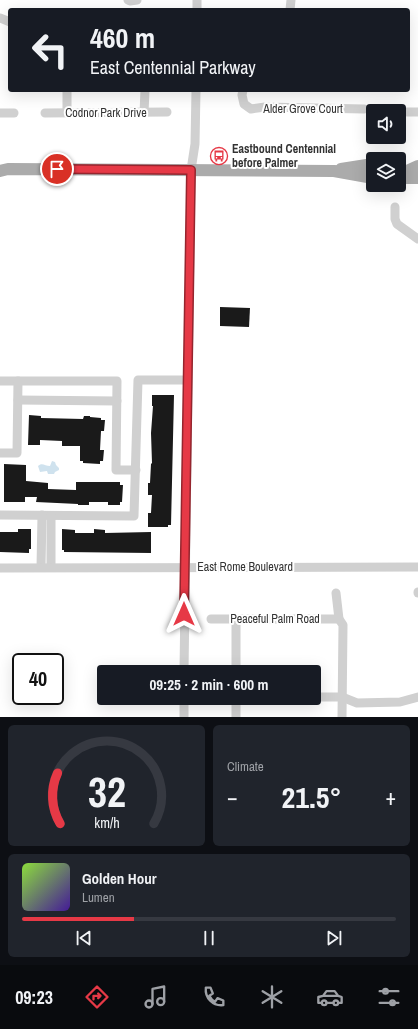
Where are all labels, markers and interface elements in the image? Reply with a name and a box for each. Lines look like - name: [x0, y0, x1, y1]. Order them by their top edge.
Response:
- text: 460 m: [90, 19, 155, 57]
- icon: left: [24, 24, 76, 76]
- text: East Centennial Parkway: [90, 55, 256, 80]
- street label: Alder Grove Court: [262, 101, 343, 117]
- map controls: [366, 104, 406, 192]
- button: sound: [366, 104, 406, 144]
- street label: Codnor Park Drive: [65, 105, 147, 121]
- place label: Eastbound Centennial before Palmer: [232, 141, 336, 171]
- bus stop icon: Eastbound Centennial before Palmer: [209, 146, 229, 166]
- pin: [40, 152, 74, 186]
- button: layers: [366, 152, 406, 192]
- icon: arrive: [46, 158, 68, 180]
- street label: East Rome Boulevard: [197, 559, 293, 575]
- position arrow: [163, 593, 205, 635]
- street label: Peaceful Palm Road: [230, 611, 320, 627]
- speed limit sign: 40: [12, 653, 64, 705]
- text: 09:25 · 2 min · 600 m: [150, 674, 268, 695]
- text: Climate: [227, 758, 264, 775]
- text: 32: [88, 763, 125, 819]
- text: 21.5°: [282, 777, 341, 817]
- text: −: [227, 782, 238, 812]
- text: +: [385, 782, 396, 812]
- text: km/h: [94, 812, 119, 831]
- text: Golden Hour: [82, 868, 157, 889]
- text: Lumen: [82, 889, 115, 906]
- icon: previous: [73, 927, 95, 949]
- icon: pause: [198, 927, 220, 949]
- icon: next: [323, 927, 345, 949]
- icon: directions: [83, 983, 111, 1011]
- icon: music: [142, 983, 170, 1011]
- icon: phone: [200, 983, 228, 1011]
- icon: climate: [258, 983, 286, 1011]
- icon: car: [316, 983, 344, 1011]
- icon: filters: [375, 983, 403, 1011]
- text: 09:23: [15, 985, 53, 1010]

